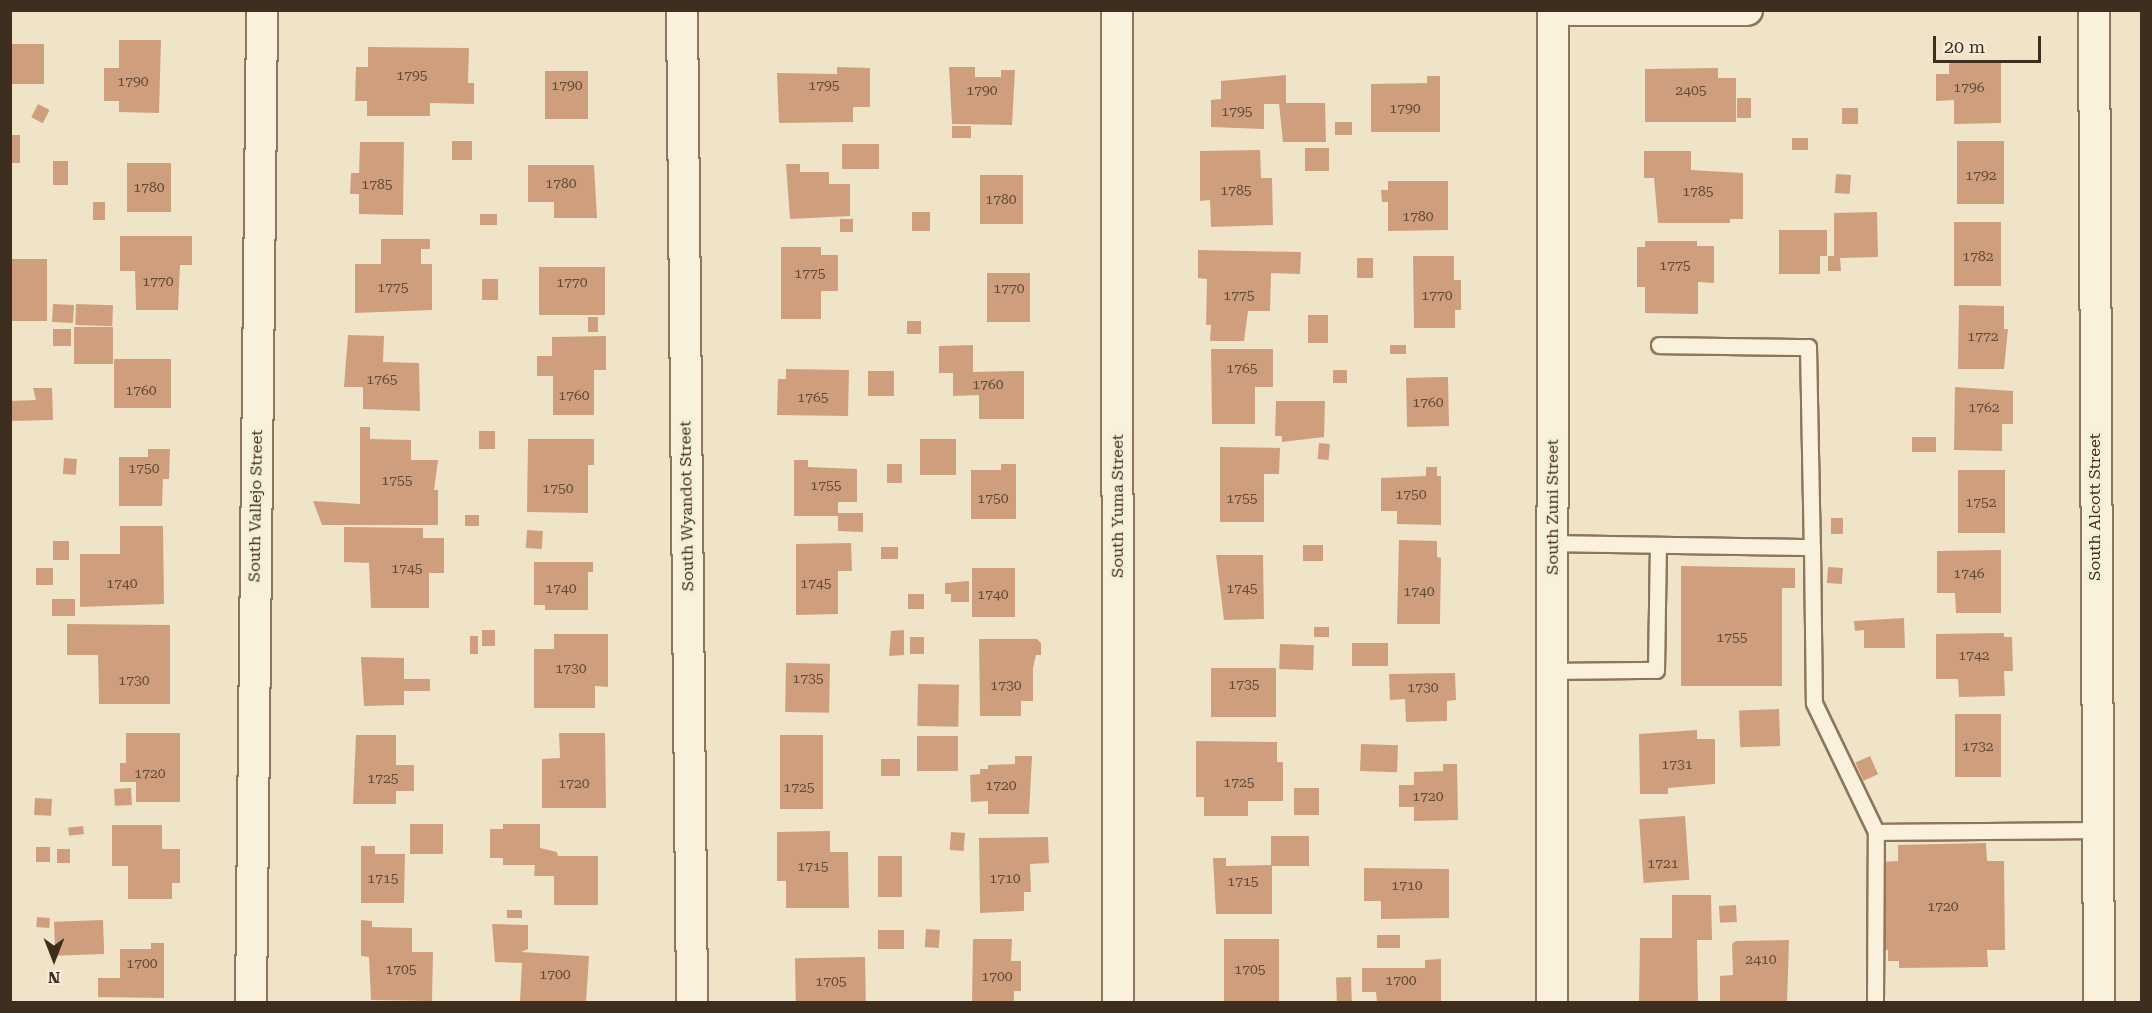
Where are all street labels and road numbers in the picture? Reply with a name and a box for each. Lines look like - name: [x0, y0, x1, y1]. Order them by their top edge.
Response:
- street label: South Wyandot Street: [676, 421, 698, 591]
- street label: South Vallejo Street: [245, 430, 267, 582]
- street label: South Alcott Street: [2085, 433, 2105, 581]
- street label: South Yuma Street: [1108, 434, 1128, 578]
- street label: South Zuni Street: [1543, 439, 1563, 575]

